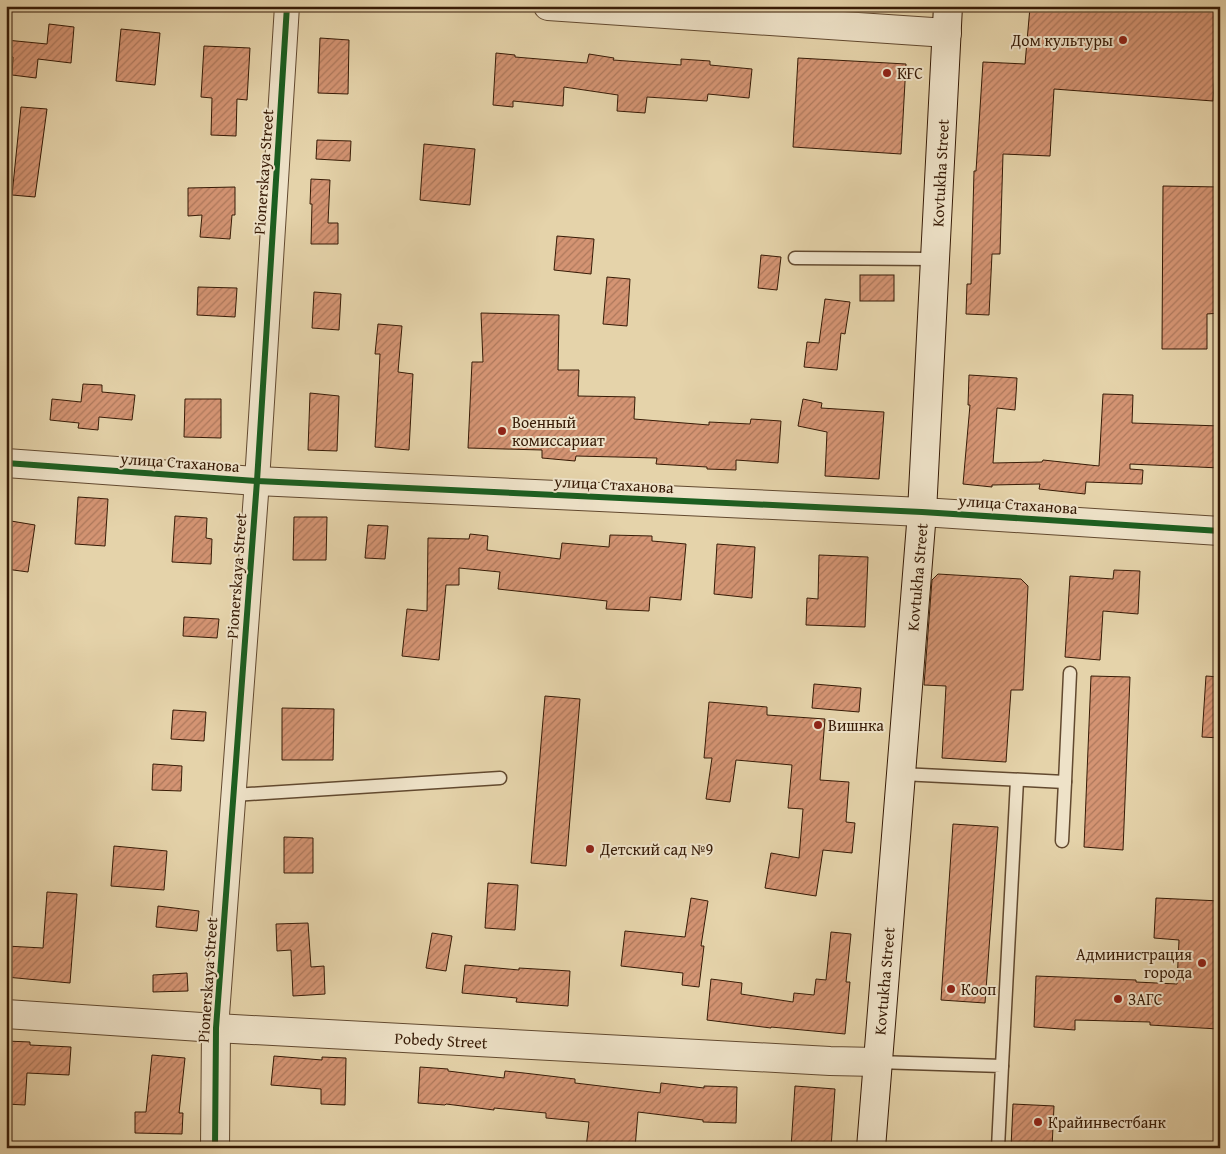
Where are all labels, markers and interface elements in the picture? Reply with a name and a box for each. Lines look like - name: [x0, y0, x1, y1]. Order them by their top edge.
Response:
- place label: Дом культуры: [1010, 28, 1113, 52]
- marker: Дом культуры: [1117, 34, 1129, 46]
- place label: KFC: [897, 61, 923, 85]
- marker: KFC: [881, 67, 893, 79]
- street label: Pionerskaya Street: [247, 108, 279, 236]
- street label: Kovtukha Street: [925, 118, 955, 228]
- place label: Военный комиссариат: [512, 410, 605, 452]
- marker: Военный комиссариат: [496, 425, 508, 437]
- street label: улица Стаханова: [119, 446, 241, 478]
- street label: улица Стаханова: [553, 469, 675, 499]
- street label: улица Стаханова: [957, 488, 1079, 520]
- street label: Pionerskaya Street: [220, 512, 252, 640]
- street label: Kovtukha Street: [900, 522, 934, 632]
- place label: Вишнка: [828, 713, 884, 737]
- marker: Вишнка: [812, 719, 824, 731]
- place label: Детский сад №9: [599, 837, 714, 861]
- marker: Детский сад №9: [584, 843, 596, 855]
- street label: Pionerskaya Street: [191, 916, 223, 1044]
- street label: Kovtukha Street: [867, 926, 901, 1036]
- place label: Администрация города: [1076, 942, 1192, 984]
- marker: Администрация города: [1196, 957, 1208, 969]
- place label: Кооп: [961, 977, 996, 1001]
- marker: Кооп: [945, 983, 957, 995]
- place label: ЗАГС: [1128, 987, 1163, 1011]
- marker: ЗАГС: [1112, 993, 1124, 1005]
- street label: Pobedy Street: [394, 1026, 488, 1054]
- place label: Крайинвестбанк: [1048, 1110, 1167, 1134]
- marker: Крайинвестбанк: [1032, 1116, 1044, 1128]

